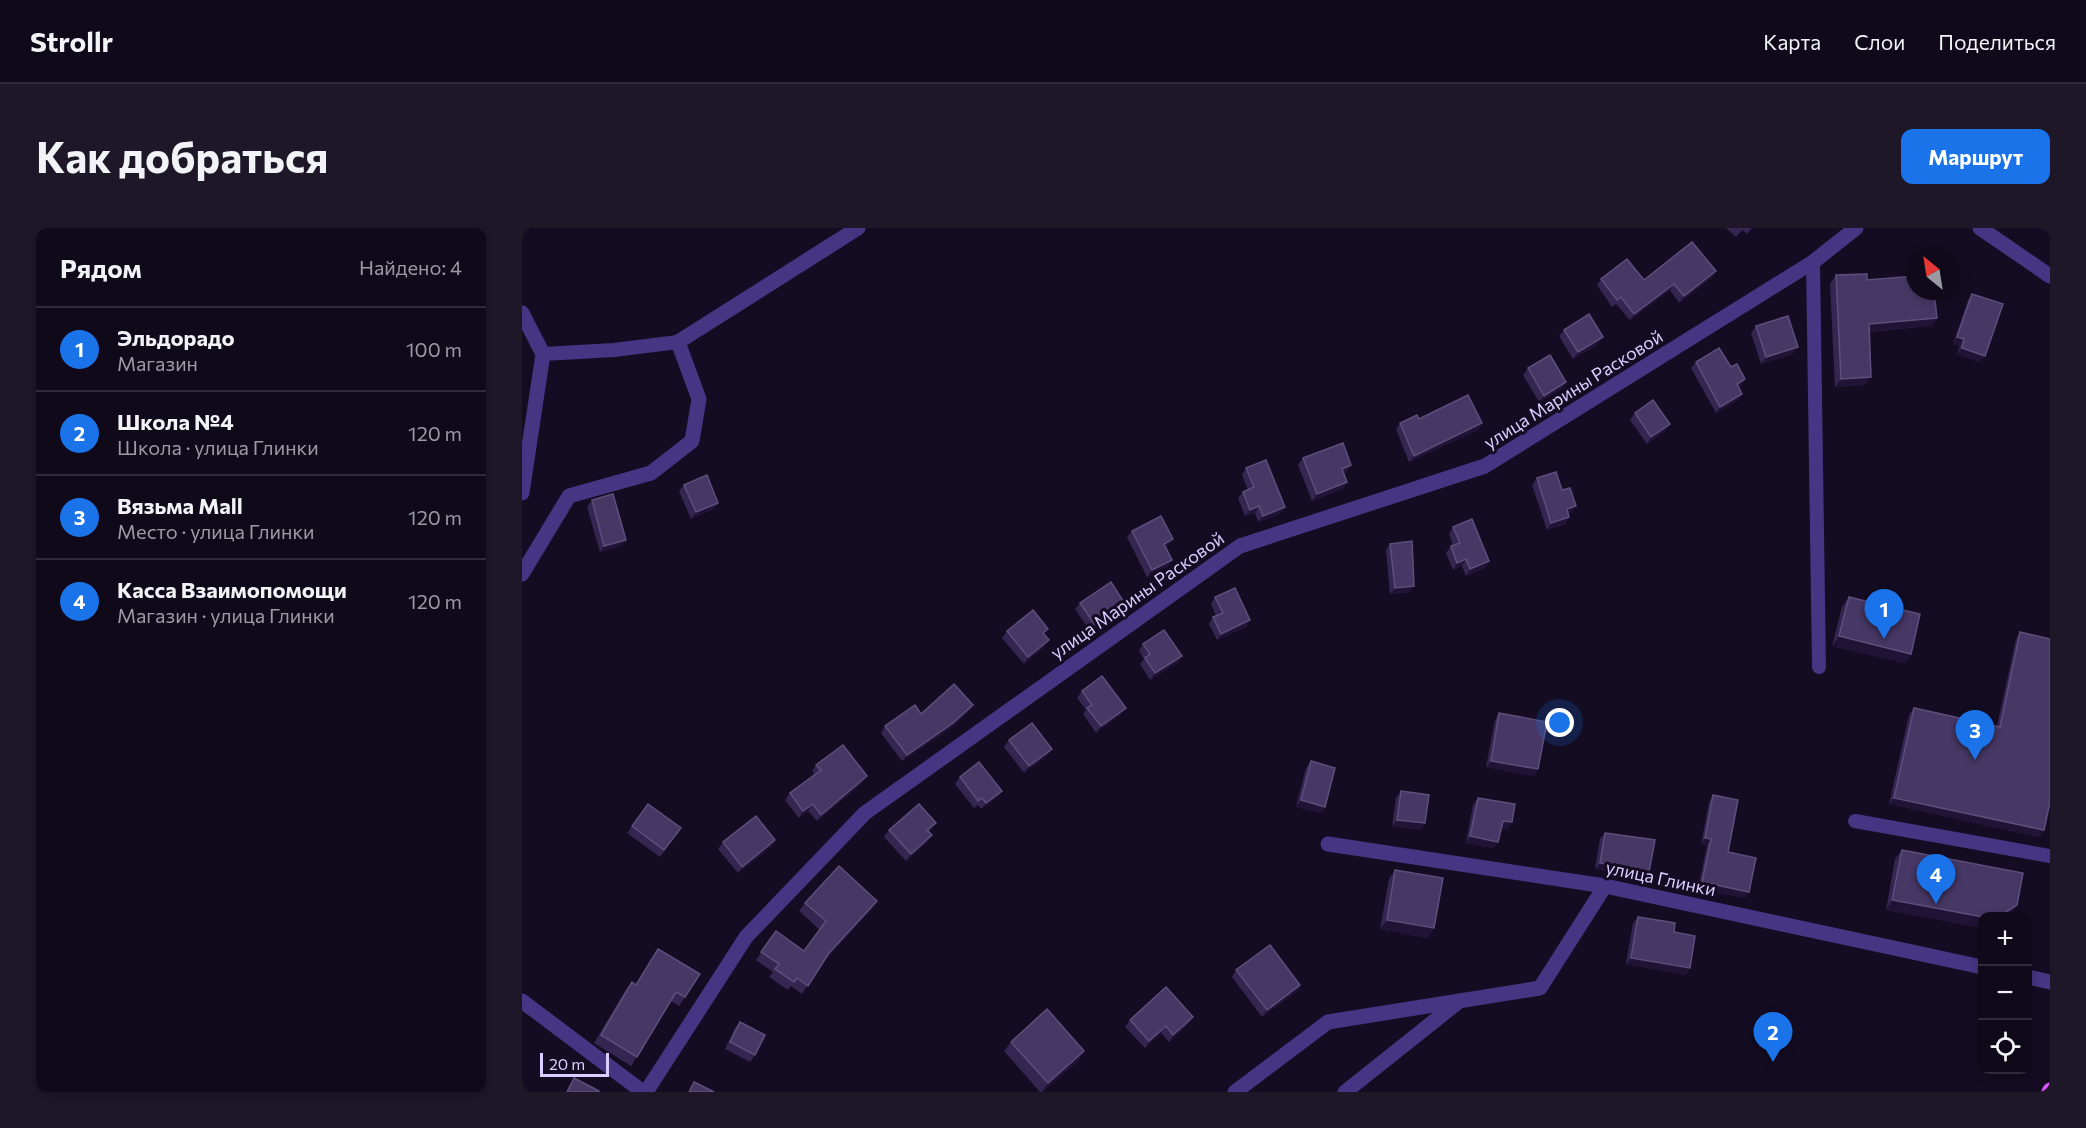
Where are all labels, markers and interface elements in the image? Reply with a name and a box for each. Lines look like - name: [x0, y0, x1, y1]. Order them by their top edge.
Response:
- text: Strollr: [30, 24, 113, 58]
- text: Карта: [1763, 29, 1821, 54]
- text: Слои: [1854, 29, 1905, 54]
- text: Поделиться: [1938, 29, 2056, 54]
- button: Маршрут: [1901, 129, 2050, 184]
- text: Как добраться: [36, 130, 328, 182]
- north arrow: [1906, 246, 1960, 300]
- text: Рядом: [60, 252, 142, 283]
- text: Найдено: 4: [359, 255, 462, 279]
- text: Эльдорадо: [117, 324, 235, 351]
- street label: улица Марины Расковой: [1479, 325, 1667, 453]
- text: 1: [75, 337, 84, 361]
- text: 100 m: [406, 337, 462, 361]
- text: Магазин: [117, 351, 198, 375]
- text: Школа №4: [117, 408, 234, 435]
- text: 2: [74, 421, 85, 445]
- text: 120 m: [408, 421, 462, 445]
- text: Школа · улица Глинки: [117, 435, 319, 459]
- text: Вязьма Mall: [117, 492, 243, 519]
- text: 3: [74, 505, 85, 529]
- text: 120 m: [408, 505, 462, 529]
- text: Место · улица Глинки: [117, 519, 315, 543]
- street label: улица Марины Расковой: [1046, 527, 1228, 663]
- text: Касса Взаимопомощи: [117, 576, 347, 603]
- text: 4: [73, 589, 86, 613]
- text: 120 m: [408, 589, 462, 613]
- pin: 1: [1864, 590, 1904, 639]
- text: Магазин · улица Глинки: [117, 603, 335, 627]
- your location: [1545, 708, 1574, 737]
- pin: 3: [1956, 710, 1994, 760]
- pin: 4: [1916, 854, 1956, 904]
- street label: улица Глинки: [1604, 856, 1718, 900]
- map controls: [1978, 912, 2032, 1074]
- button: +: [1978, 912, 2032, 966]
- button: −: [1978, 966, 2032, 1020]
- pin: 2: [1754, 1012, 1792, 1062]
- button: locate: [1978, 1020, 2032, 1074]
- scale bar: [540, 1050, 609, 1078]
- text: 20 m: [549, 1054, 585, 1073]

